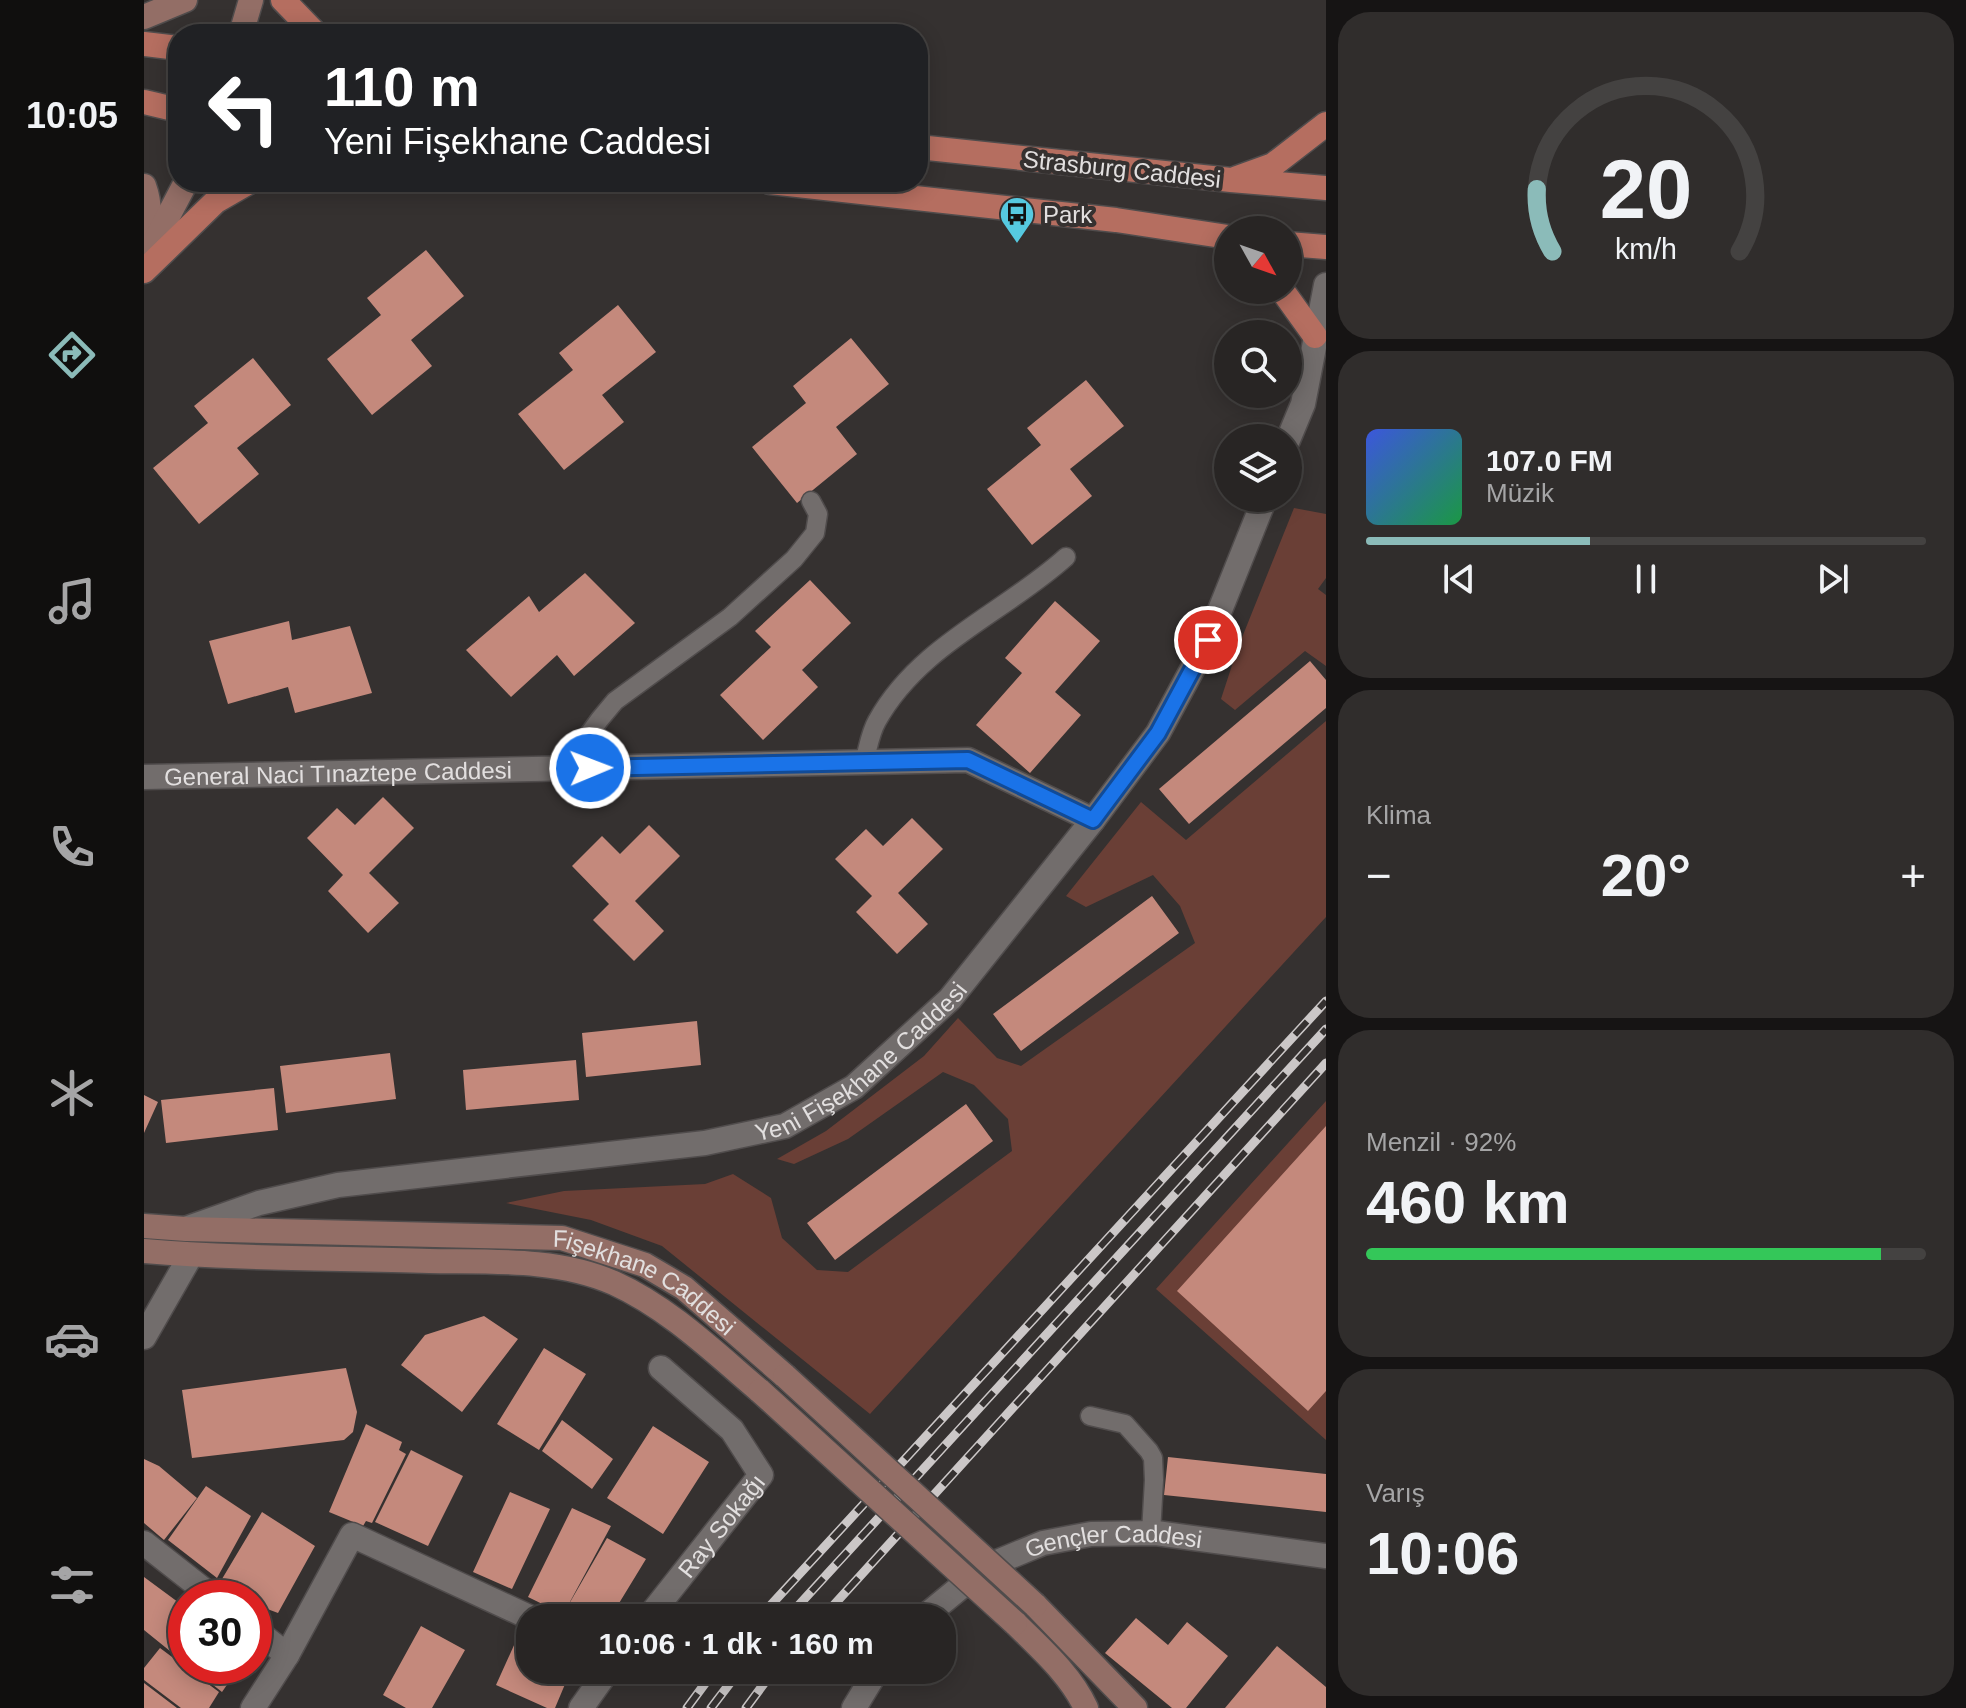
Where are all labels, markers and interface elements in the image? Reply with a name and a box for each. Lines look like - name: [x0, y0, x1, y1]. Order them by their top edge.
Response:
- text: 110 m: [324, 55, 480, 118]
- icon: left: [192, 56, 296, 160]
- text: 10:05: [26, 95, 118, 136]
- text: Yeni Fişekhane Caddesi: [324, 121, 711, 162]
- text: 20: [1600, 142, 1692, 235]
- street label: Strasburg Caddesi: [1022, 145, 1222, 193]
- bus stop icon: Park: [998, 195, 1036, 245]
- place label: Park: [1043, 201, 1093, 228]
- north arrow: [1214, 216, 1302, 304]
- map controls: [1214, 216, 1302, 512]
- text: km/h: [1615, 233, 1677, 265]
- button: search: [1214, 320, 1302, 408]
- icon: directions: [44, 327, 100, 383]
- button: layers: [1214, 424, 1302, 512]
- text: 107.0 FM: [1486, 444, 1613, 477]
- text: Müzik: [1486, 478, 1554, 508]
- icon: previous: [1437, 557, 1481, 601]
- icon: pause: [1624, 557, 1668, 601]
- icon: next: [1811, 557, 1855, 601]
- icon: music: [44, 573, 100, 629]
- pin: [1174, 606, 1242, 674]
- icon: arrive: [1186, 618, 1230, 662]
- position arrow: [548, 726, 632, 810]
- street label: General Naci Tınaztepe Caddesi: [164, 756, 512, 790]
- text: Klima: [1366, 800, 1431, 830]
- icon: phone: [44, 819, 100, 875]
- text: 20°: [1601, 842, 1691, 909]
- text: −: [1366, 851, 1392, 900]
- text: +: [1900, 851, 1926, 900]
- street label: Yeni Fişekhane Caddesi: [752, 976, 972, 1146]
- icon: climate: [44, 1065, 100, 1121]
- text: Menzil · 92%: [1366, 1127, 1516, 1157]
- text: 460 km: [1366, 1169, 1570, 1236]
- street label: Fişekhane Caddesi: [553, 1224, 741, 1340]
- icon: car: [44, 1311, 100, 1367]
- street label: Ray Sokağı: [672, 1468, 770, 1582]
- text: Varış: [1366, 1478, 1425, 1508]
- street label: Gençler Caddesi: [1021, 1519, 1204, 1563]
- text: 10:06: [1366, 1520, 1519, 1587]
- icon: filters: [44, 1557, 100, 1613]
- speed limit sign: 30: [168, 1580, 272, 1684]
- text: 10:06 · 1 dk · 160 m: [598, 1627, 874, 1660]

